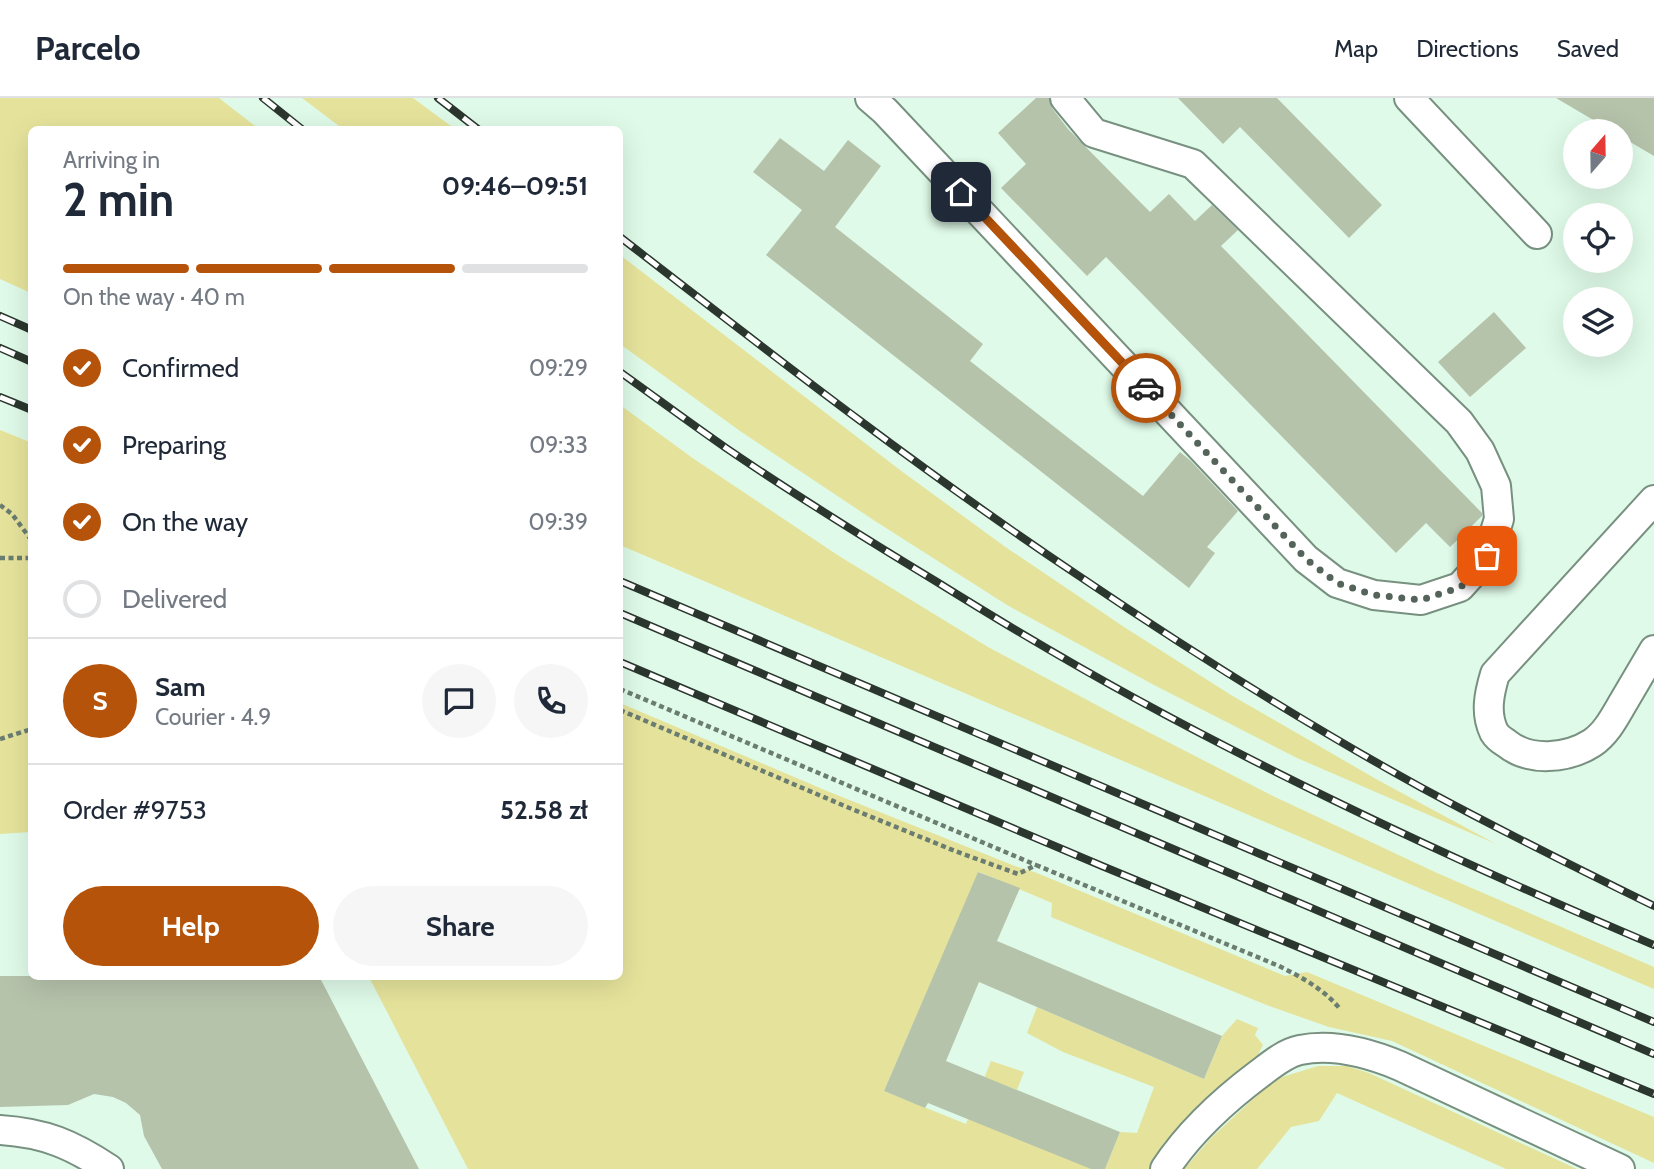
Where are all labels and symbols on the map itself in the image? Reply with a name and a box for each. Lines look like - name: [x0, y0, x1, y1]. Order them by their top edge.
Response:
- north arrow: [1563, 119, 1633, 189]
- pin: [931, 162, 991, 222]
- courier: [1111, 353, 1181, 423]
- pin: [1457, 526, 1517, 586]

